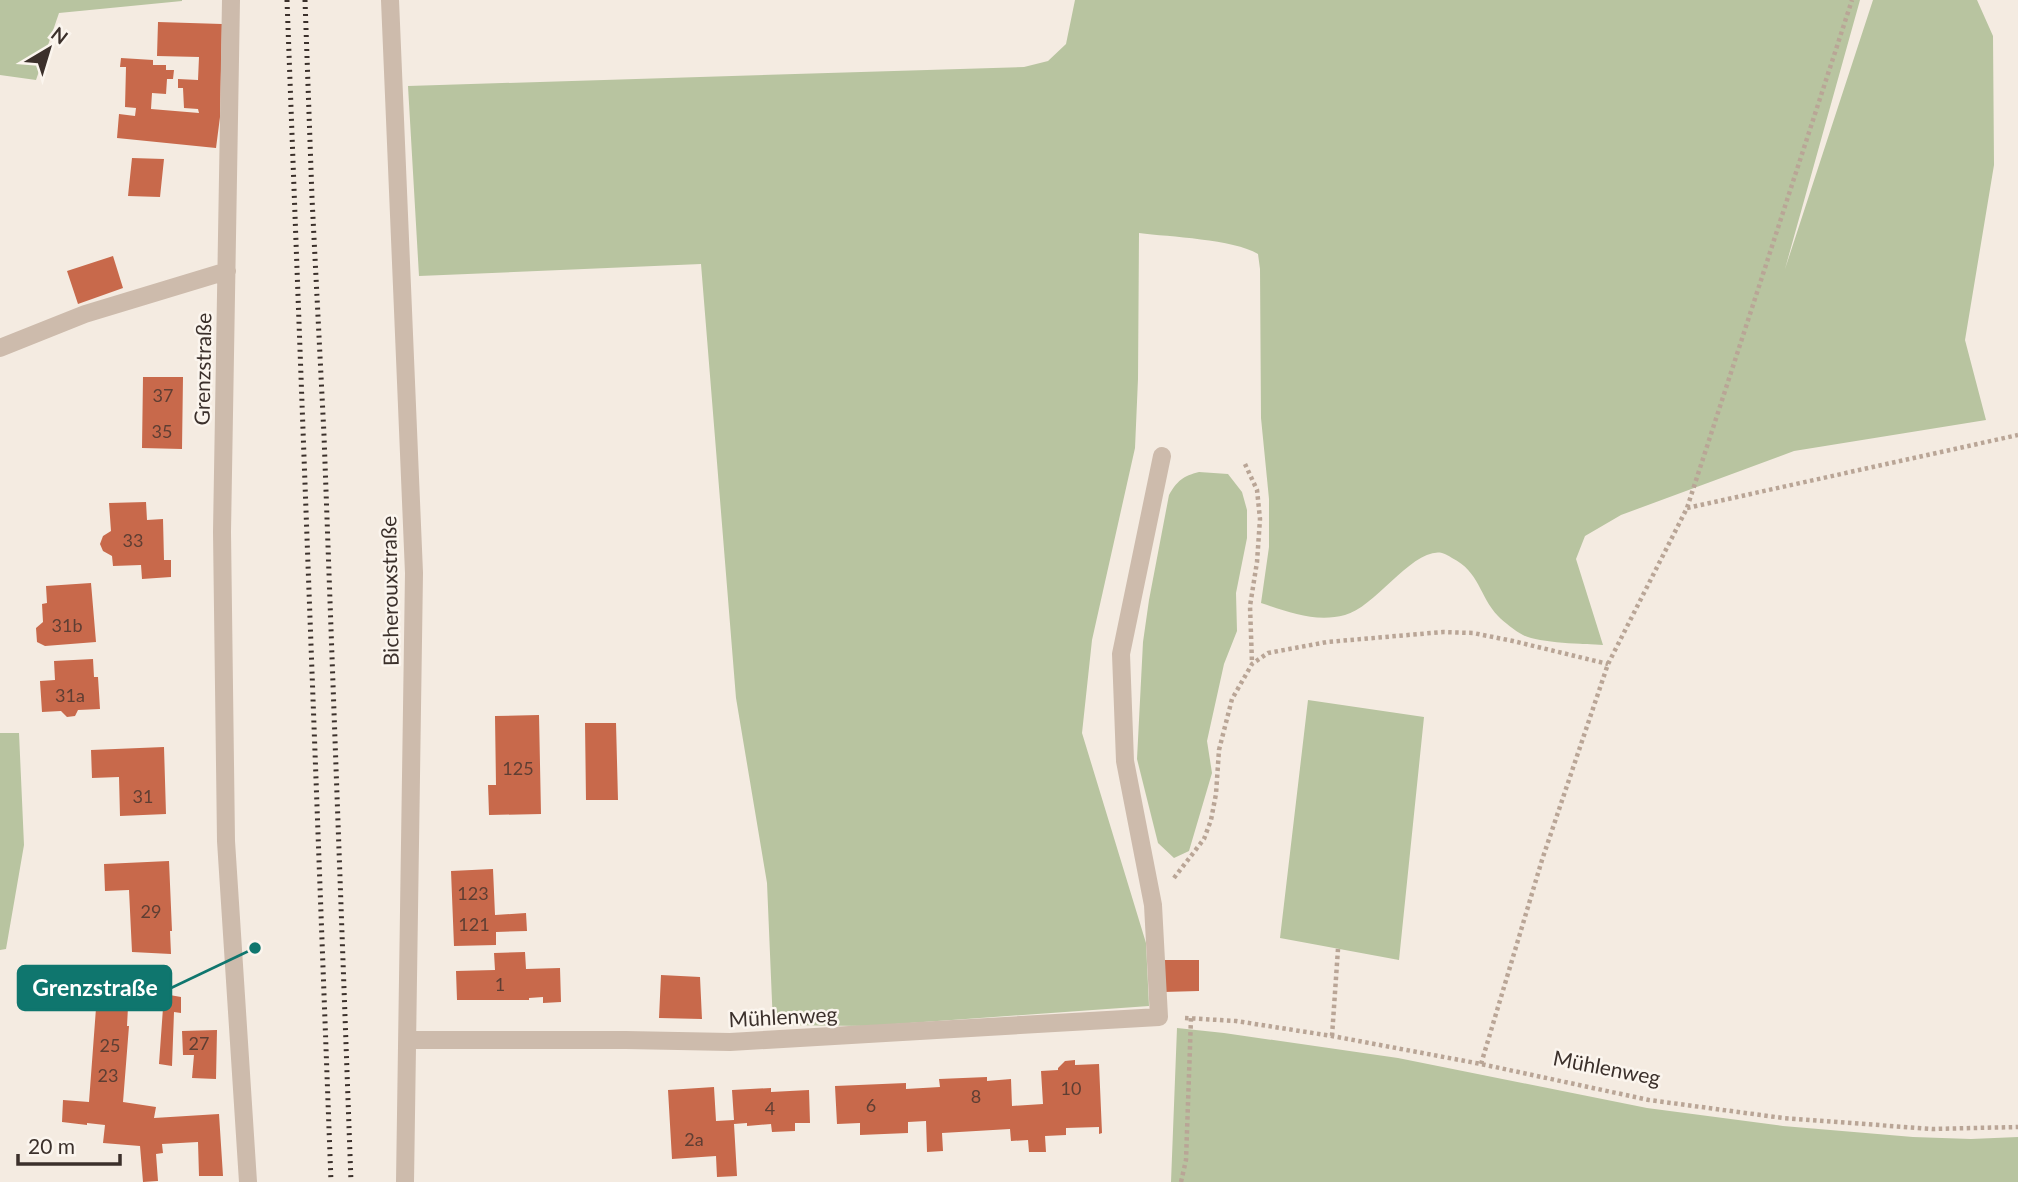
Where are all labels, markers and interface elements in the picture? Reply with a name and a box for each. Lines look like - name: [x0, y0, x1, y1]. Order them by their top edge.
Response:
- north arrow: [14, 14, 84, 84]
- text: N: [47, 22, 73, 49]
- street label: Grenzstraße: [189, 313, 215, 425]
- house number: 37: [153, 384, 173, 406]
- house number: 35: [152, 420, 172, 442]
- street label: Bicherouxstraße: [375, 516, 403, 666]
- house number: 33: [123, 529, 143, 551]
- house number: 31b: [52, 614, 82, 636]
- house number: 31a: [55, 684, 85, 706]
- house number: 125: [502, 757, 534, 779]
- house number: 31: [133, 785, 153, 807]
- house number: 123: [457, 882, 489, 904]
- house number: 29: [141, 900, 161, 922]
- house number: 121: [458, 913, 490, 935]
- callout: Grenzstraße: [18, 966, 171, 1010]
- text: Grenzstraße: [32, 973, 158, 1001]
- house number: 1: [495, 973, 505, 995]
- street label: Mühlenweg: [728, 1001, 838, 1031]
- house number: 27: [189, 1032, 209, 1054]
- house number: 25: [100, 1034, 120, 1056]
- street label: Mühlenweg: [1551, 1044, 1663, 1090]
- house number: 23: [98, 1064, 118, 1086]
- house number: 10: [1061, 1077, 1081, 1099]
- house number: 8: [971, 1085, 981, 1107]
- house number: 6: [866, 1094, 876, 1116]
- house number: 4: [765, 1097, 775, 1119]
- scale bar: [18, 1122, 119, 1166]
- house number: 2a: [684, 1128, 704, 1150]
- text: 20 m: [28, 1133, 75, 1158]

